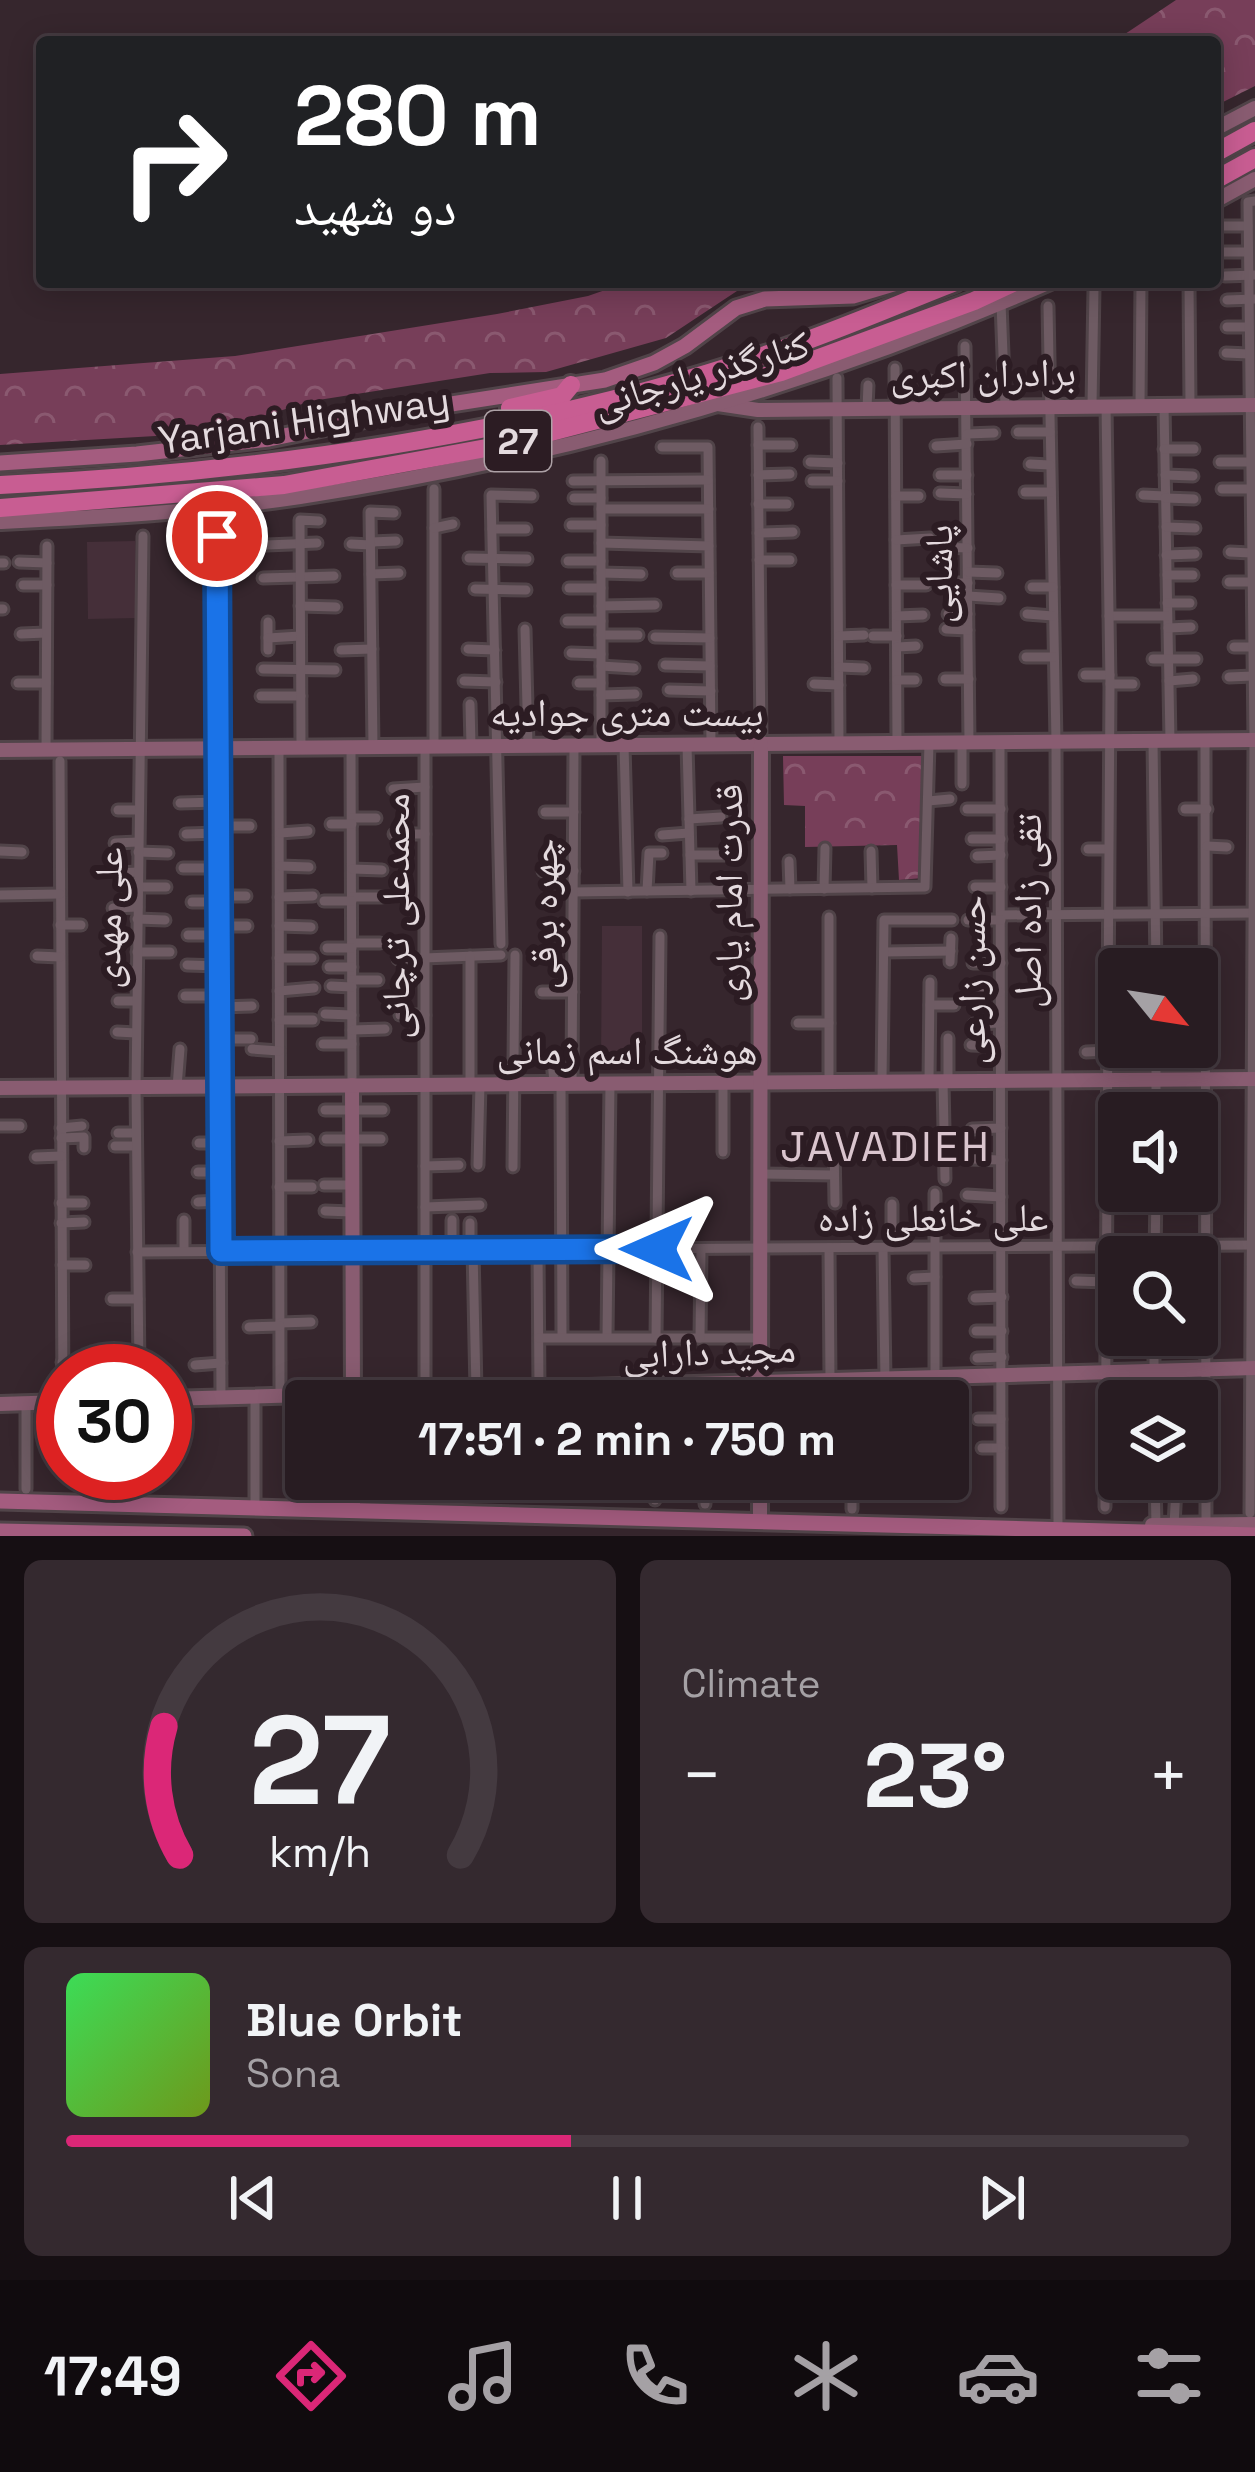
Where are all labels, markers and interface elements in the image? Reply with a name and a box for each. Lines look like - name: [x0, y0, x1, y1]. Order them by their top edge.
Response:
- text: 280 m: [294, 62, 542, 170]
- icon: right: [96, 84, 252, 240]
- text: دو شهید: [294, 172, 457, 241]
- street label: کنارگذر یارجانی: [587, 319, 815, 428]
- street label: برادران اکبری: [890, 347, 1076, 400]
- street label: Yarjani Highway: [155, 376, 453, 465]
- road number: 27: [485, 411, 551, 471]
- pin: [166, 485, 268, 587]
- icon: arrive: [184, 503, 250, 569]
- street label: پاشایی: [914, 525, 963, 623]
- street label: بیست متری جوادیه: [490, 688, 764, 737]
- street label: قدرت امام یاری: [704, 784, 755, 1002]
- street label: محمدعلی ترچانی: [371, 793, 420, 1039]
- street label: تقی زاده اصل: [1003, 814, 1052, 1008]
- street label: چهره برقی: [519, 838, 568, 990]
- street label: علی مهدی: [82, 847, 133, 989]
- street label: حسن زارعی: [947, 895, 996, 1065]
- north arrow: [1098, 948, 1218, 1068]
- map controls: [1098, 948, 1218, 1500]
- street label: هوشنگ اسم زمانی: [496, 1026, 758, 1076]
- button: sound: [1098, 1092, 1218, 1212]
- district label: JAVADIEH: [780, 1120, 992, 1173]
- position arrow: [594, 1186, 720, 1312]
- street label: علی خانعلی زاده: [818, 1193, 1048, 1242]
- button: search: [1098, 1236, 1218, 1356]
- street label: مجید دارابی: [621, 1324, 797, 1379]
- speed limit sign: 30: [36, 1344, 192, 1500]
- button: layers: [1098, 1380, 1218, 1500]
- text: 17:51 · 2 min · 750 m: [418, 1411, 836, 1468]
- text: Climate: [682, 1659, 821, 1708]
- text: 27: [249, 1681, 391, 1840]
- text: 23°: [863, 1718, 1007, 1833]
- text: −: [682, 1733, 722, 1817]
- text: +: [1148, 1733, 1189, 1817]
- text: km/h: [269, 1824, 371, 1879]
- text: Blue Orbit: [246, 1992, 462, 2049]
- text: Sona: [246, 2049, 340, 2098]
- icon: previous: [220, 2165, 286, 2231]
- icon: pause: [594, 2165, 660, 2231]
- icon: next: [969, 2165, 1035, 2231]
- icon: directions: [269, 2334, 353, 2418]
- icon: music: [441, 2334, 525, 2418]
- icon: phone: [613, 2334, 697, 2418]
- icon: climate: [784, 2334, 868, 2418]
- icon: car: [956, 2334, 1040, 2418]
- icon: filters: [1127, 2334, 1211, 2418]
- text: 17:49: [44, 2342, 182, 2411]

